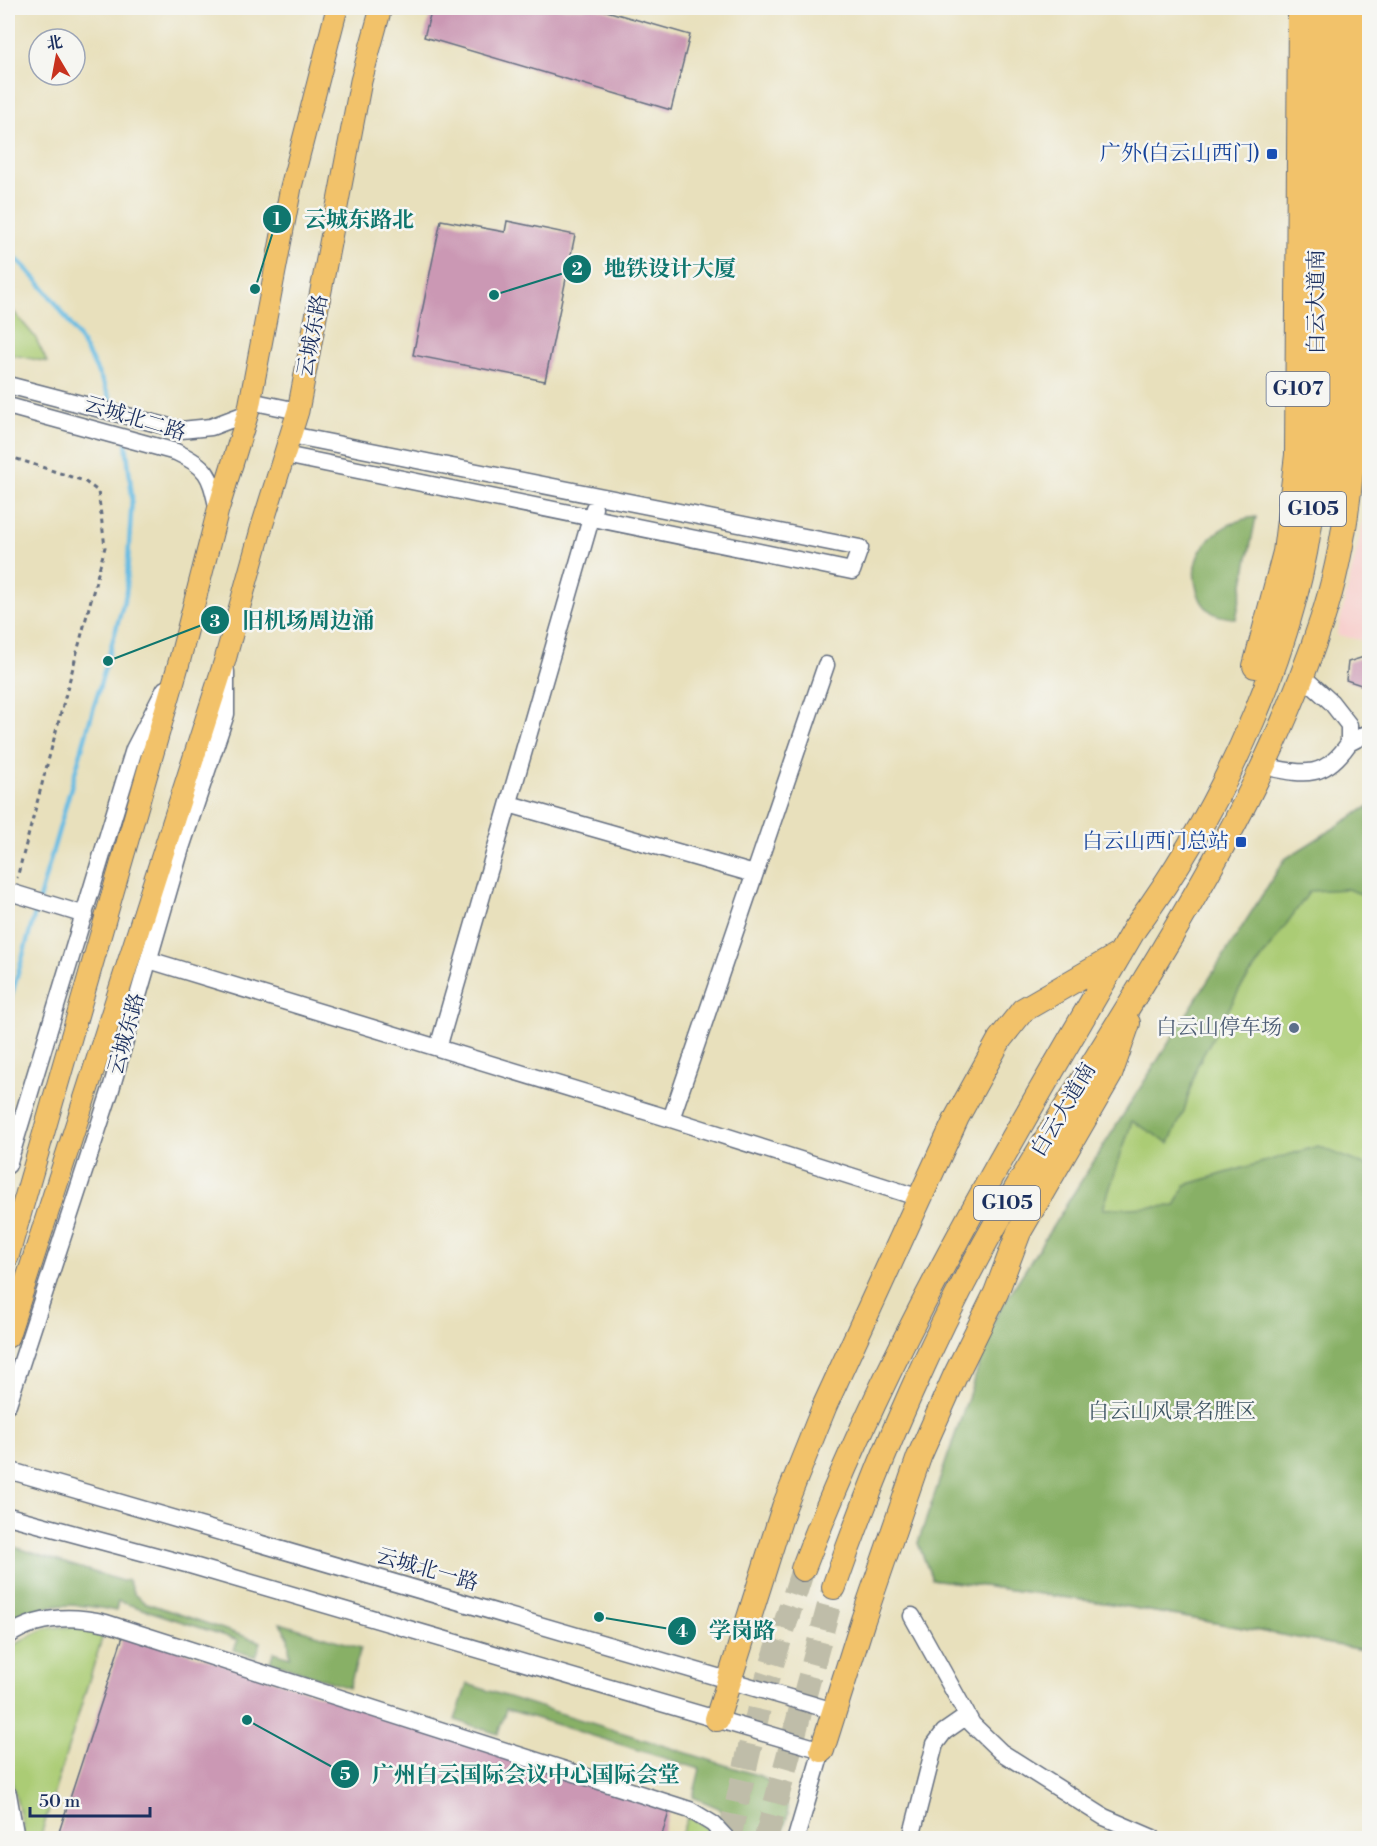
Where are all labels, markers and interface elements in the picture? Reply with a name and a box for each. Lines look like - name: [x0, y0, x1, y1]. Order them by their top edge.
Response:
- north arrow: [27, 27, 87, 87]
- text: 北: [45, 32, 64, 54]
- place label: 广外(白云山西门): [1100, 141, 1260, 167]
- marker: 广外(白云山西门): [1265, 147, 1279, 161]
- callout: 云城东路北: [262, 199, 426, 239]
- text: 云城东路北: [304, 207, 414, 234]
- text: 1: [273, 208, 282, 231]
- callout: 地铁设计大厦: [562, 249, 748, 289]
- street label: 白云大道南: [1304, 250, 1330, 355]
- text: 地铁设计大厦: [604, 256, 736, 283]
- text: 2: [571, 258, 583, 281]
- street label: 云城东路: [292, 292, 334, 380]
- road number: G107: [1266, 372, 1330, 406]
- street label: 云城北二路: [81, 391, 189, 447]
- road number: G105: [1280, 492, 1346, 526]
- callout: 旧机场周边涌: [200, 600, 386, 640]
- text: 旧机场周边涌: [242, 608, 374, 635]
- text: 3: [210, 610, 221, 633]
- place label: 白云山西门总站: [1082, 829, 1229, 855]
- marker: 白云山西门总站: [1234, 835, 1248, 849]
- street label: 云城东路: [103, 990, 151, 1078]
- place label: 白云山停车场: [1156, 1015, 1282, 1041]
- marker: 白云山停车场: [1287, 1021, 1301, 1035]
- street label: 白云大道南: [1026, 1058, 1102, 1162]
- road number: G105: [974, 1186, 1040, 1220]
- park label: 白云山风景名胜区: [1088, 1399, 1256, 1425]
- street label: 云城北一路: [373, 1543, 481, 1597]
- callout: 学岗路: [667, 1611, 787, 1651]
- text: 学岗路: [709, 1618, 775, 1645]
- text: 4: [676, 1620, 688, 1643]
- callout: 广州白云国际会议中心国际会堂: [330, 1754, 692, 1794]
- text: 广州白云国际会议中心国际会堂: [372, 1762, 680, 1789]
- text: 5: [339, 1763, 351, 1786]
- scale bar: [30, 1780, 150, 1818]
- text: 50 m: [39, 1790, 81, 1813]

